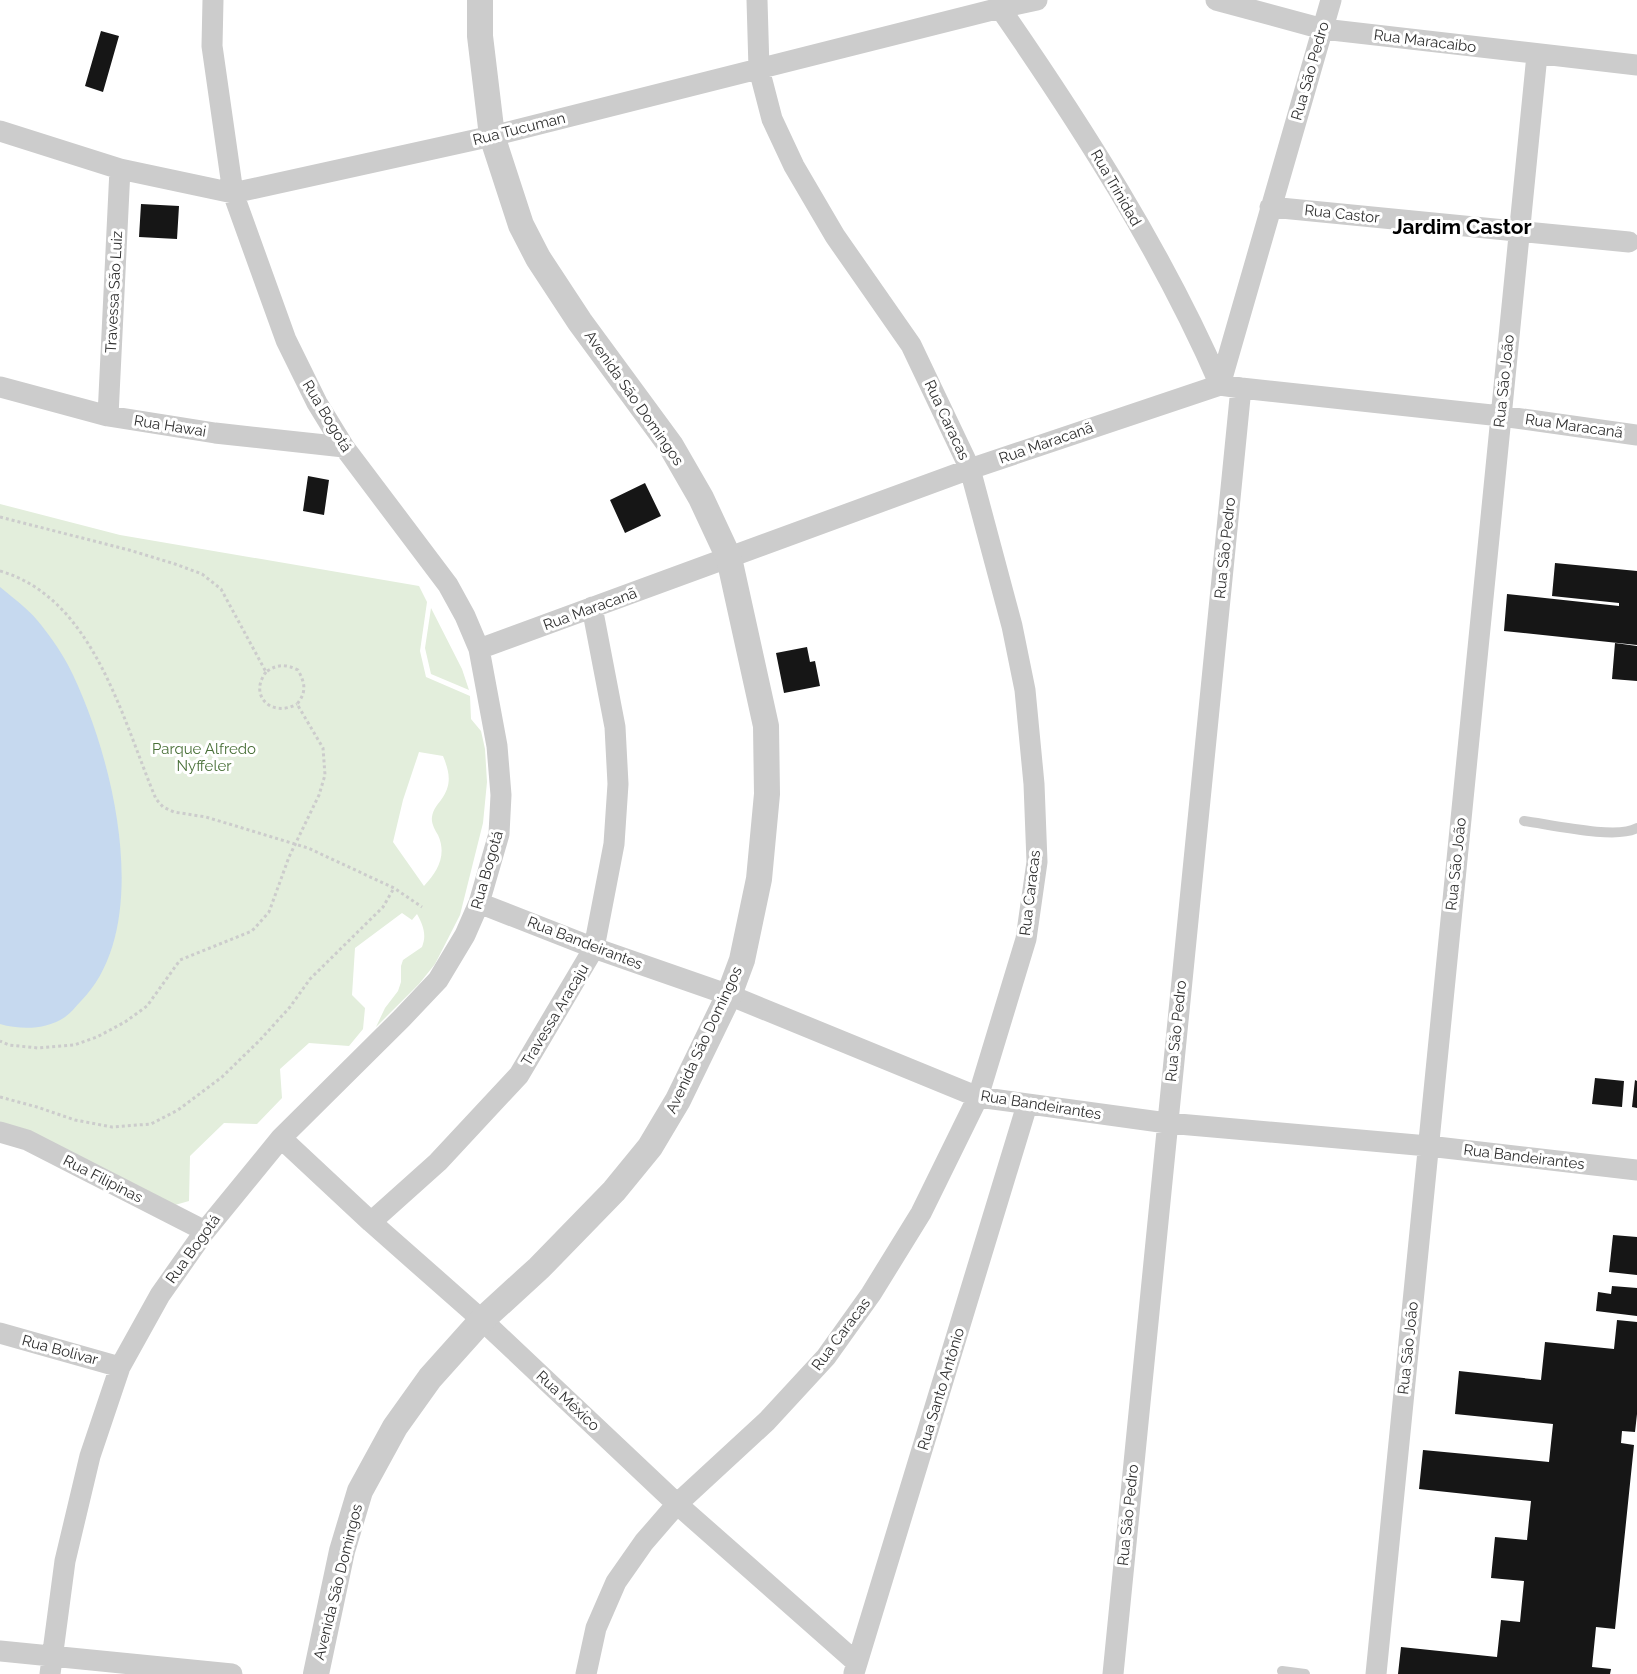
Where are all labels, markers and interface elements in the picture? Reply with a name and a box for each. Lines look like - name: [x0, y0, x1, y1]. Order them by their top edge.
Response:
- street label: Rua São Pedro: [1287, 19, 1333, 122]
- street label: Rua Maracaibo: [1373, 26, 1477, 56]
- street label: Rua Tucuman: [471, 109, 567, 149]
- street label: Rua Trinidad: [1087, 147, 1145, 229]
- street label: Rua Castor: [1304, 201, 1381, 227]
- district label: Jardim Castor: [1392, 214, 1532, 239]
- street label: Travessa São Luiz: [102, 230, 126, 354]
- street label: Avenida São Domingos: [581, 327, 687, 469]
- street label: Rua São João: [1490, 334, 1518, 428]
- street label: Rua Bogotá: [298, 377, 356, 455]
- street label: Rua Caracas: [921, 377, 973, 463]
- street label: Rua Maracanã: [1524, 410, 1624, 442]
- street label: Rua Hawai: [133, 411, 207, 441]
- street label: Rua Maracanã: [996, 418, 1096, 468]
- street label: Rua São Pedro: [1211, 496, 1239, 600]
- street label: Rua Maracanã: [541, 584, 639, 634]
- park label: Parque Alfredo Nyffeler: [152, 740, 256, 775]
- street label: Rua São João: [1442, 817, 1470, 911]
- street label: Rua Bogotá: [467, 829, 507, 911]
- street label: Rua Caracas: [1016, 849, 1044, 937]
- street label: Rua Bandeirantes: [525, 913, 645, 973]
- street label: Travessa Aracaju: [517, 961, 593, 1069]
- street label: Avenida São Domingos: [662, 963, 746, 1117]
- street label: Rua São Pedro: [1162, 979, 1190, 1083]
- street label: Rua Bandeirantes: [979, 1087, 1103, 1123]
- street label: Rua Bandeirantes: [1462, 1141, 1586, 1173]
- street label: Rua Filipinas: [60, 1151, 146, 1207]
- street label: Rua Bogotá: [162, 1211, 224, 1287]
- street label: Rua Caracas: [808, 1294, 874, 1374]
- street label: Rua São João: [1394, 1301, 1422, 1395]
- street label: Rua Santo Antônio: [914, 1325, 968, 1452]
- street label: Rua Bolivar: [20, 1331, 101, 1369]
- street label: Rua México: [533, 1367, 603, 1435]
- street label: Rua São Pedro: [1114, 1463, 1142, 1567]
- street label: Avenida São Domingos: [310, 1502, 366, 1662]

